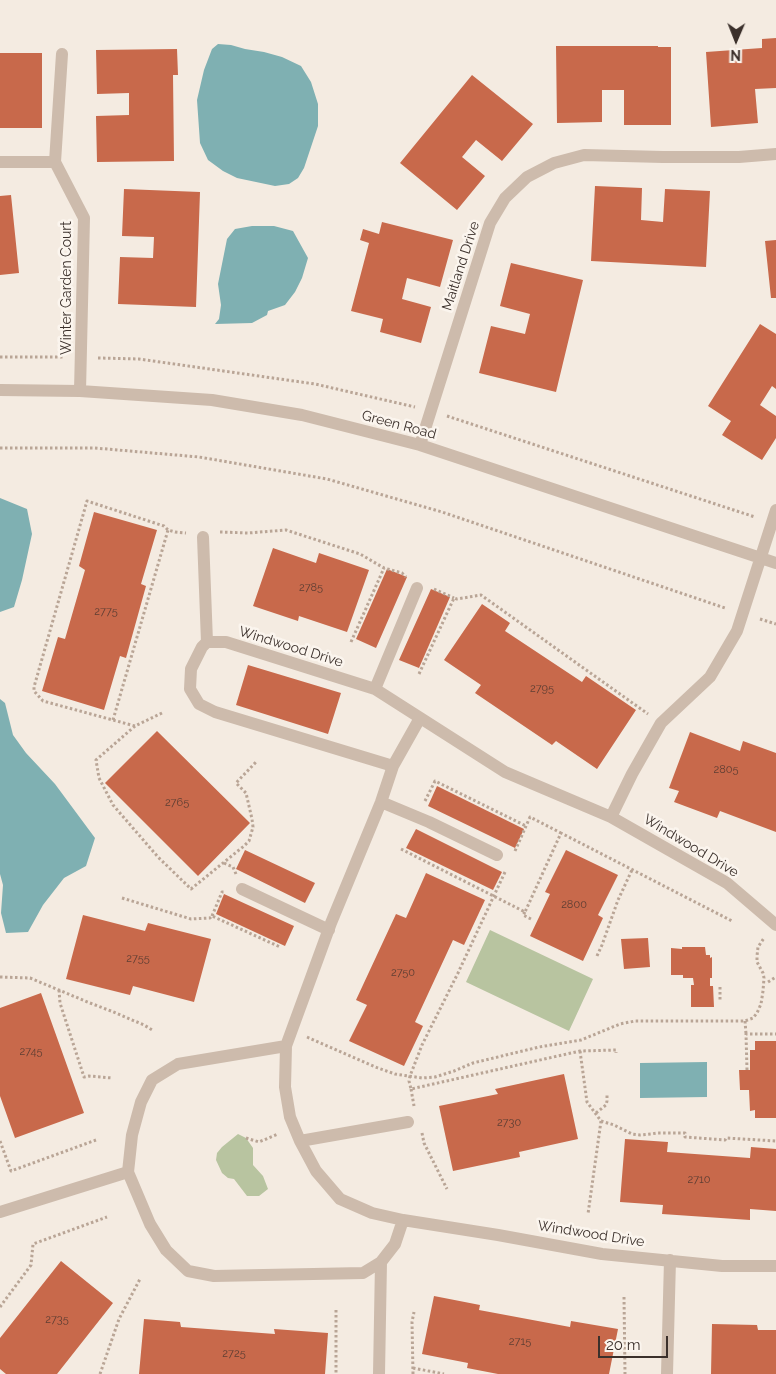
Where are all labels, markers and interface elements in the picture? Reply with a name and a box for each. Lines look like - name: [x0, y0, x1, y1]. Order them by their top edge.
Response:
- north arrow: [711, 15, 761, 65]
- text: N: [730, 47, 741, 63]
- street label: Maitland Drive: [439, 219, 483, 313]
- street label: Winter Garden Court: [59, 221, 75, 355]
- street label: Green Road: [360, 407, 438, 443]
- house number: 2785: [299, 581, 323, 595]
- house number: 2775: [94, 605, 118, 619]
- street label: Windwood Drive: [237, 623, 345, 671]
- house number: 2795: [530, 682, 554, 696]
- house number: 2805: [714, 763, 738, 777]
- house number: 2765: [165, 796, 189, 810]
- street label: Windwood Drive: [640, 811, 742, 881]
- house number: 2800: [561, 898, 587, 912]
- house number: 2755: [126, 952, 150, 966]
- house number: 2750: [391, 966, 415, 980]
- house number: 2745: [19, 1045, 43, 1059]
- house number: 2730: [497, 1116, 521, 1130]
- house number: 2710: [687, 1173, 711, 1187]
- street label: Windwood Drive: [536, 1217, 646, 1251]
- house number: 2735: [45, 1313, 69, 1327]
- scale bar: [601, 1326, 671, 1358]
- house number: 2715: [509, 1335, 531, 1349]
- text: 20 m: [606, 1336, 641, 1354]
- house number: 2725: [222, 1347, 246, 1361]

